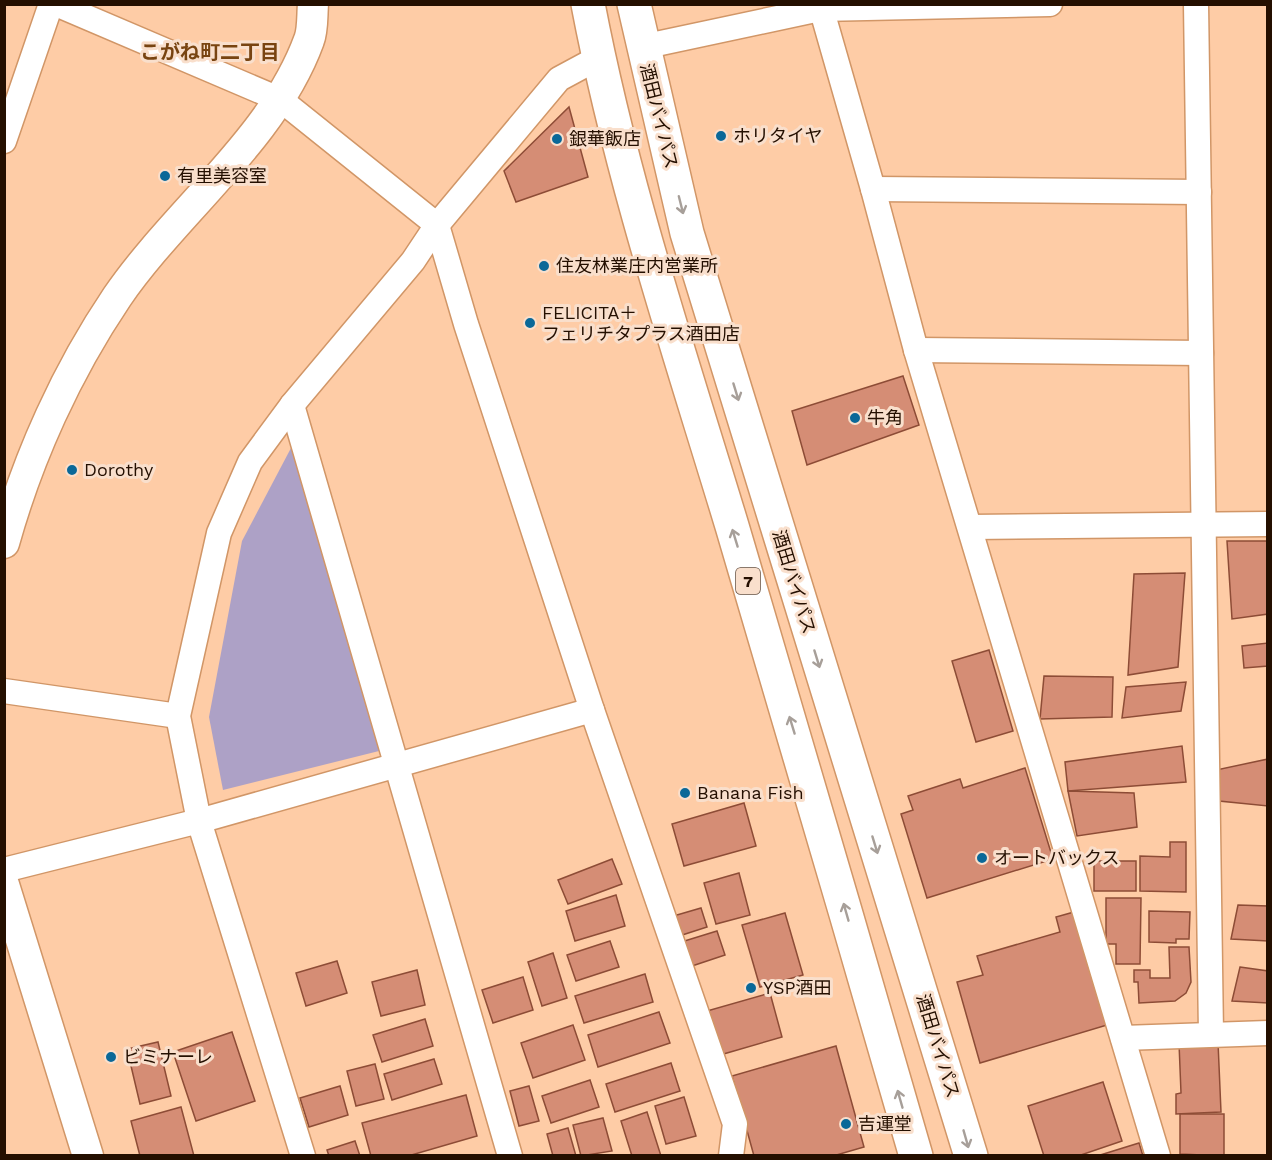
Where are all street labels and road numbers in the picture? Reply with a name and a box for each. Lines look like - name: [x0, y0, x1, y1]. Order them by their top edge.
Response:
- street label: 酒田バイパス: [636, 61, 683, 171]
- street label: 酒田バイパス: [769, 527, 820, 636]
- road number: 7: [736, 568, 760, 594]
- street label: 酒田バイパス: [913, 991, 964, 1100]

